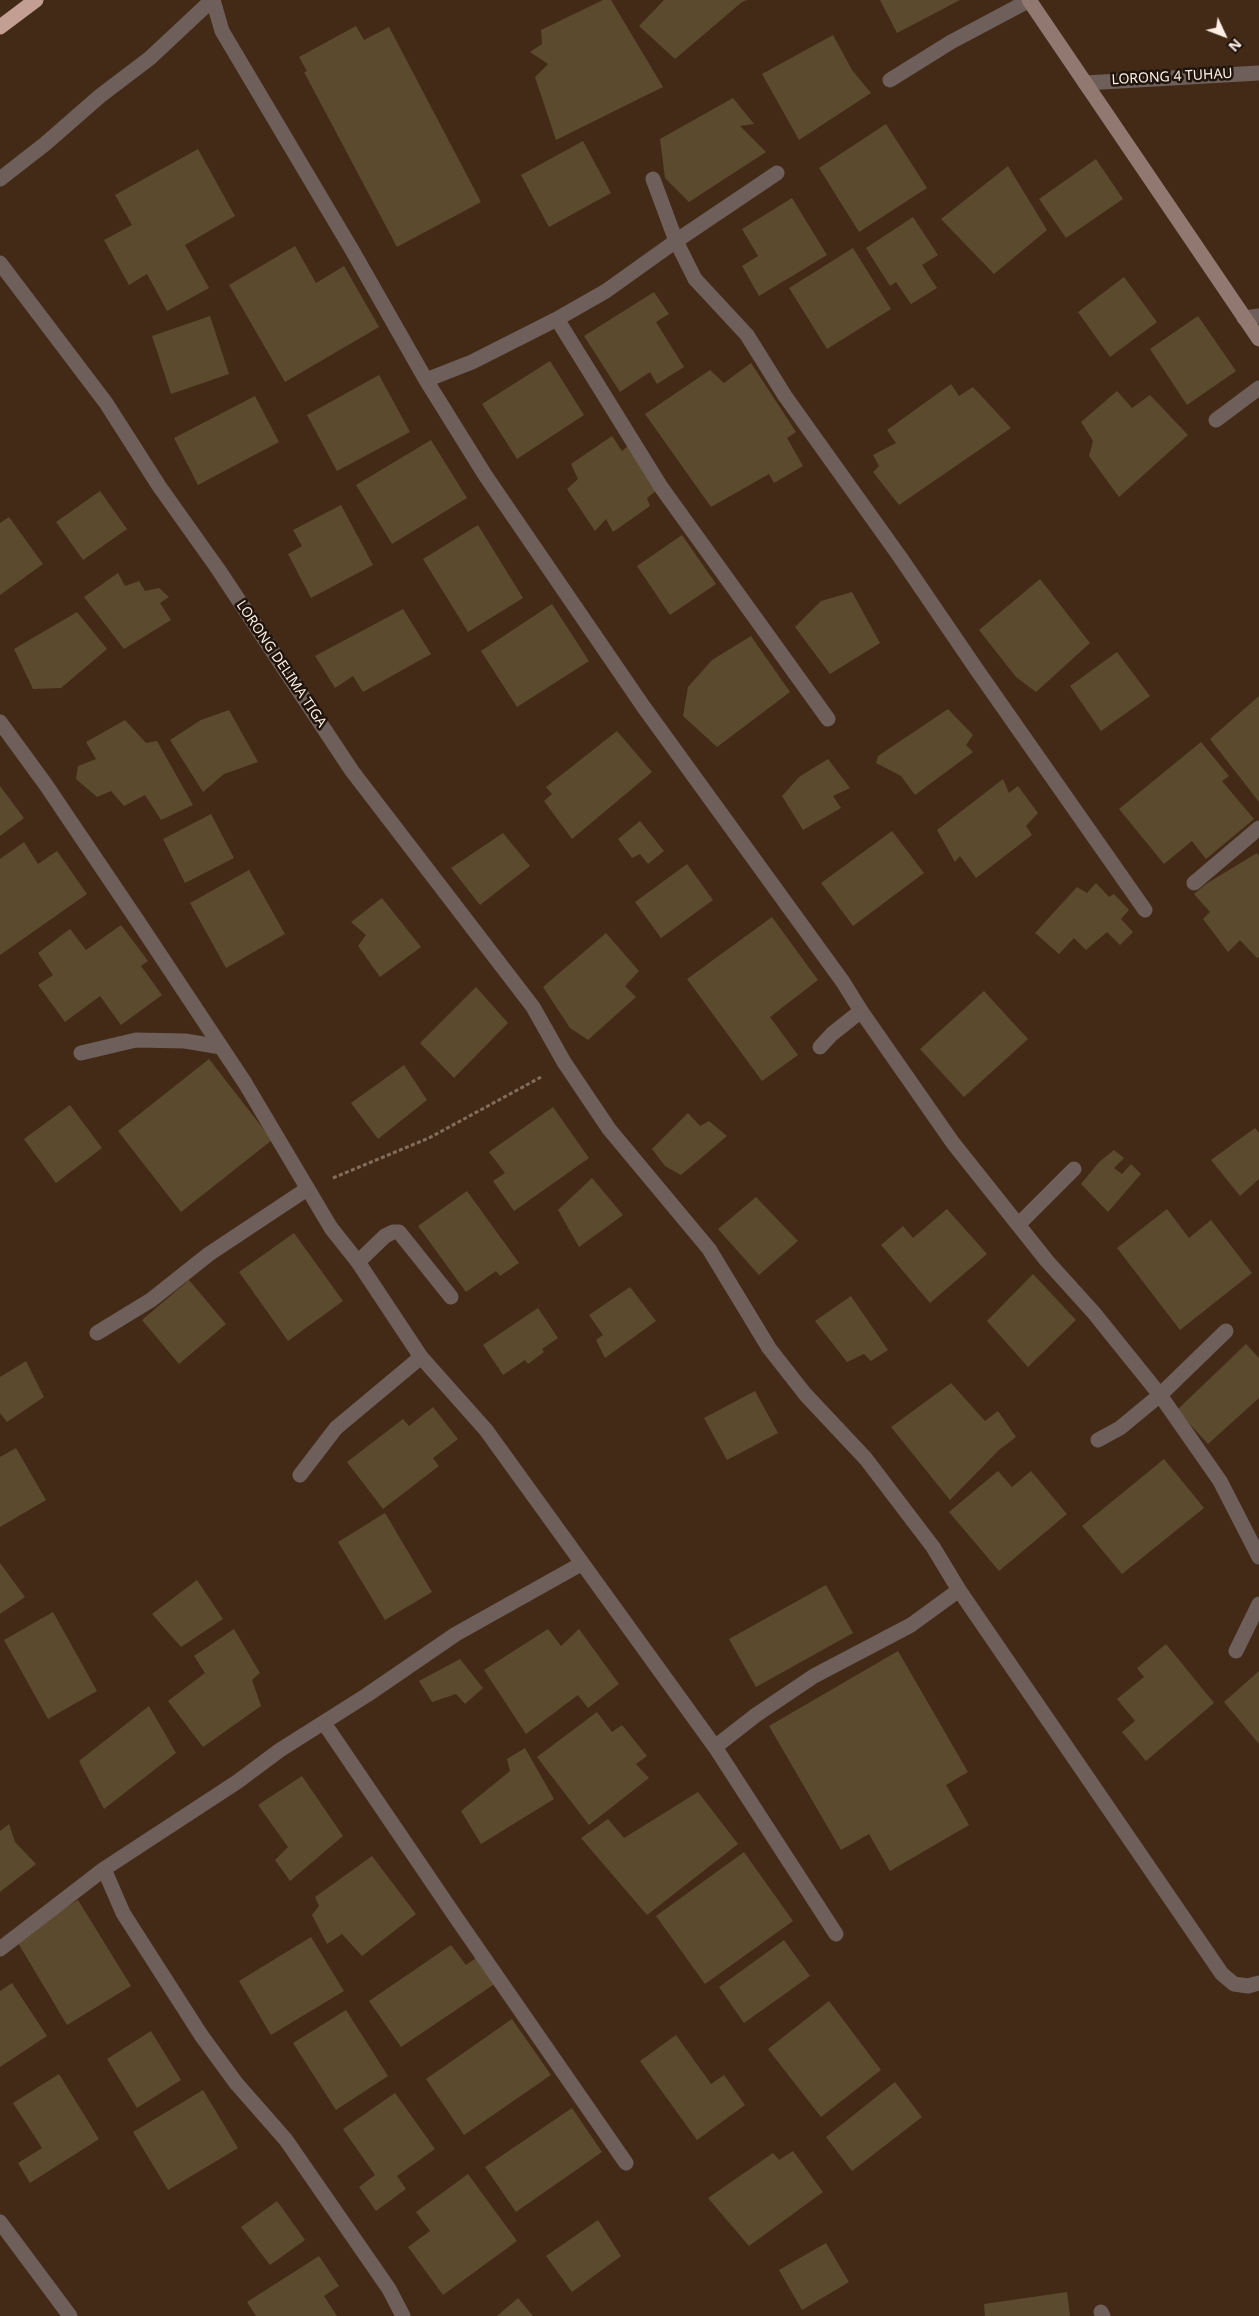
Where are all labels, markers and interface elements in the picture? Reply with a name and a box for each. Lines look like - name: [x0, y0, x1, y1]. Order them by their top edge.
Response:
- north arrow: [1199, 10, 1249, 60]
- text: N: [1225, 35, 1246, 56]
- street label: LORONG 4 TUHAU: [1111, 65, 1233, 89]
- street label: LORONG DELIMA TIGA: [232, 597, 330, 731]

